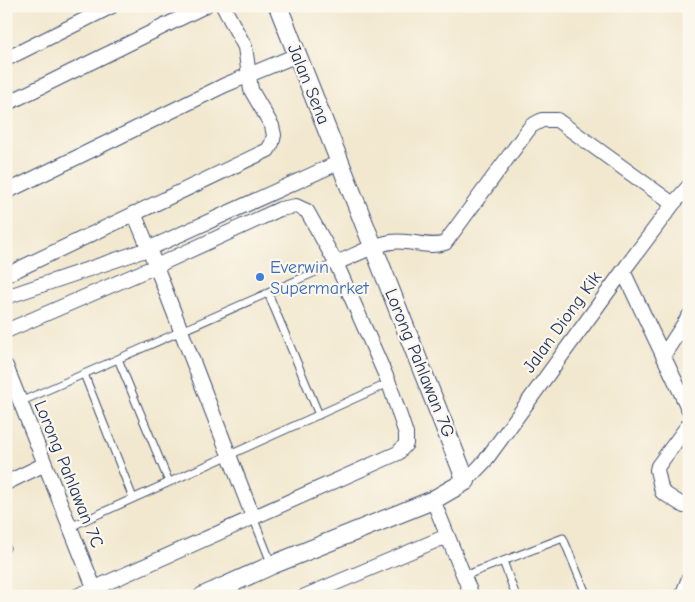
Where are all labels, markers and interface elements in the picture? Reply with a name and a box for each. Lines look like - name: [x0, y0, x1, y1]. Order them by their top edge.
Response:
- street label: Jalan Sena: [283, 41, 334, 127]
- place label: Everwin Supermarket: [270, 257, 370, 299]
- street label: Jalan Diong Kik: [519, 267, 606, 377]
- marker: Everwin Supermarket: [254, 271, 266, 283]
- street label: Lorong Pahlawan 7G: [380, 286, 459, 441]
- street label: Lorong Pahlawan 7C: [29, 398, 108, 551]

